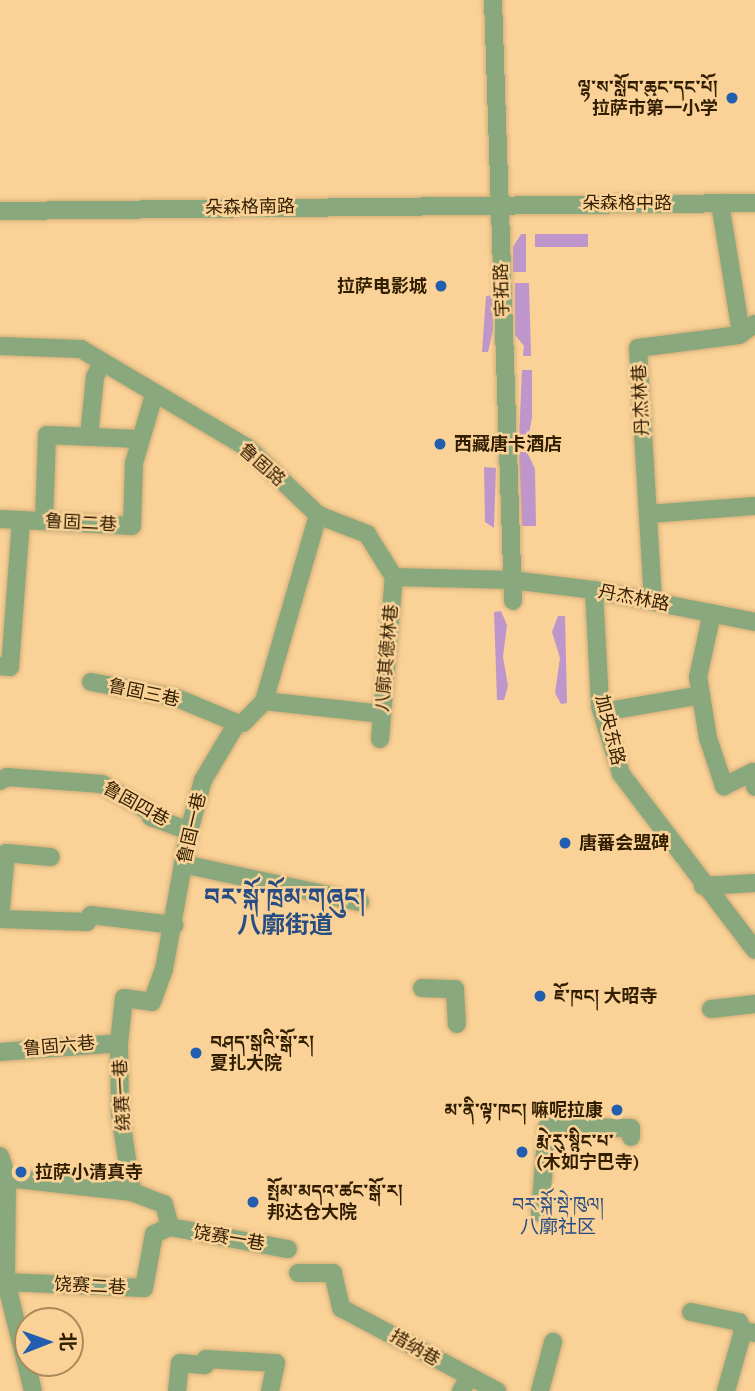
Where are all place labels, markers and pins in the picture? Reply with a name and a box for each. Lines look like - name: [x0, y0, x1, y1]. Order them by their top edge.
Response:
- place label: ལྷ་ས་སློབ་ཆུང་དང་པོ། 拉萨市第一小学: [578, 77, 718, 119]
- marker: ལྷ་ས་སློབ་ཆུང་དང་པོ། 拉萨市第一小学: [724, 90, 740, 106]
- place label: 拉萨电影城: [337, 275, 427, 297]
- marker: 拉萨电影城: [433, 278, 449, 294]
- place label: 西藏唐卡酒店: [454, 433, 562, 455]
- marker: 西藏唐卡酒店: [432, 436, 448, 452]
- place label: 唐蕃会盟碑: [579, 832, 669, 854]
- marker: 唐蕃会盟碑: [557, 835, 573, 851]
- place label: ཇོ་ཁང། 大昭寺: [554, 985, 657, 1007]
- marker: ཇོ་ཁང། 大昭寺: [532, 988, 548, 1004]
- place label: བཤད་སྒྲའི་སྒོ་ར། 夏扎大院: [210, 1032, 314, 1074]
- marker: བཤད་སྒྲའི་སྒོ་ར། 夏扎大院: [188, 1045, 204, 1061]
- place label: མ་ནི་ལྟ་ཁང། 嘛呢拉康: [444, 1099, 603, 1121]
- marker: མ་ནི་ལྟ་ཁང། 嘛呢拉康: [609, 1102, 625, 1118]
- place label: རྨེ་རུ་སྙིང་པ་ (木如宁巴寺): [536, 1131, 640, 1174]
- marker: རྨེ་རུ་སྙིང་པ་ (木如宁巴寺): [514, 1144, 530, 1160]
- place label: 拉萨小清真寺: [35, 1161, 143, 1183]
- marker: 拉萨小清真寺: [13, 1164, 29, 1180]
- place label: སྤོམ་མདའ་ཚང་སྒོ་ར། 邦达仓大院: [267, 1181, 403, 1224]
- marker: སྤོམ་མདའ་ཚང་སྒོ་ར། 邦达仓大院: [245, 1194, 261, 1210]

